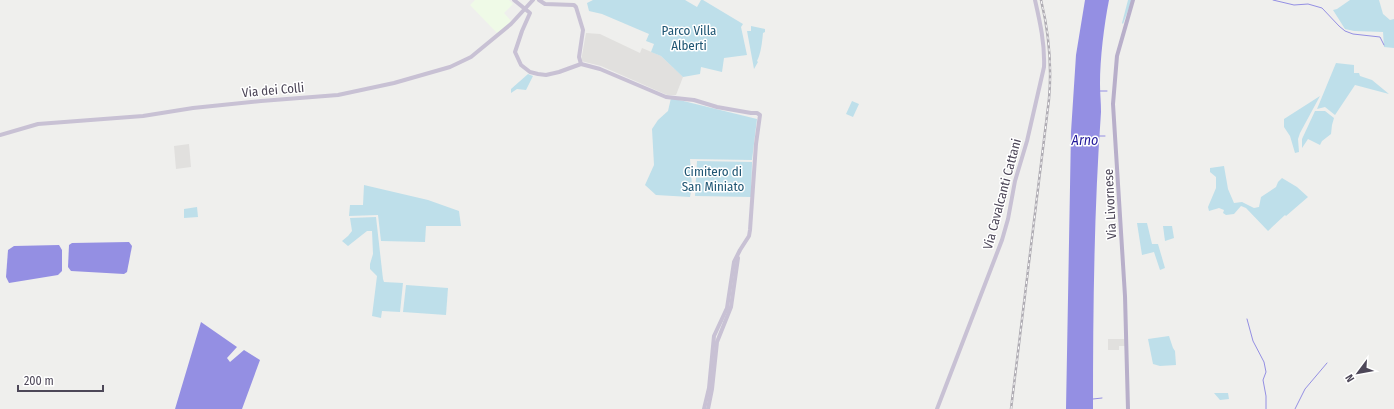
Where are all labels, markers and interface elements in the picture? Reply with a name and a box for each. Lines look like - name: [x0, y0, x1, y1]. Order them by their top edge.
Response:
- park label: Parco Villa Alberti: [662, 23, 716, 53]
- street label: Via dei Colli: [241, 80, 305, 100]
- water label: Arno: [1071, 132, 1098, 149]
- street label: Via Cavalcanti Cattani: [980, 137, 1024, 251]
- park label: Cimitero di San Miniato: [682, 164, 744, 194]
- street label: Via Livornese: [1101, 168, 1119, 240]
- north arrow: [1338, 353, 1378, 393]
- scale bar: [18, 367, 103, 393]
- text: N: [1343, 372, 1357, 384]
- text: 200 m: [24, 374, 54, 388]

